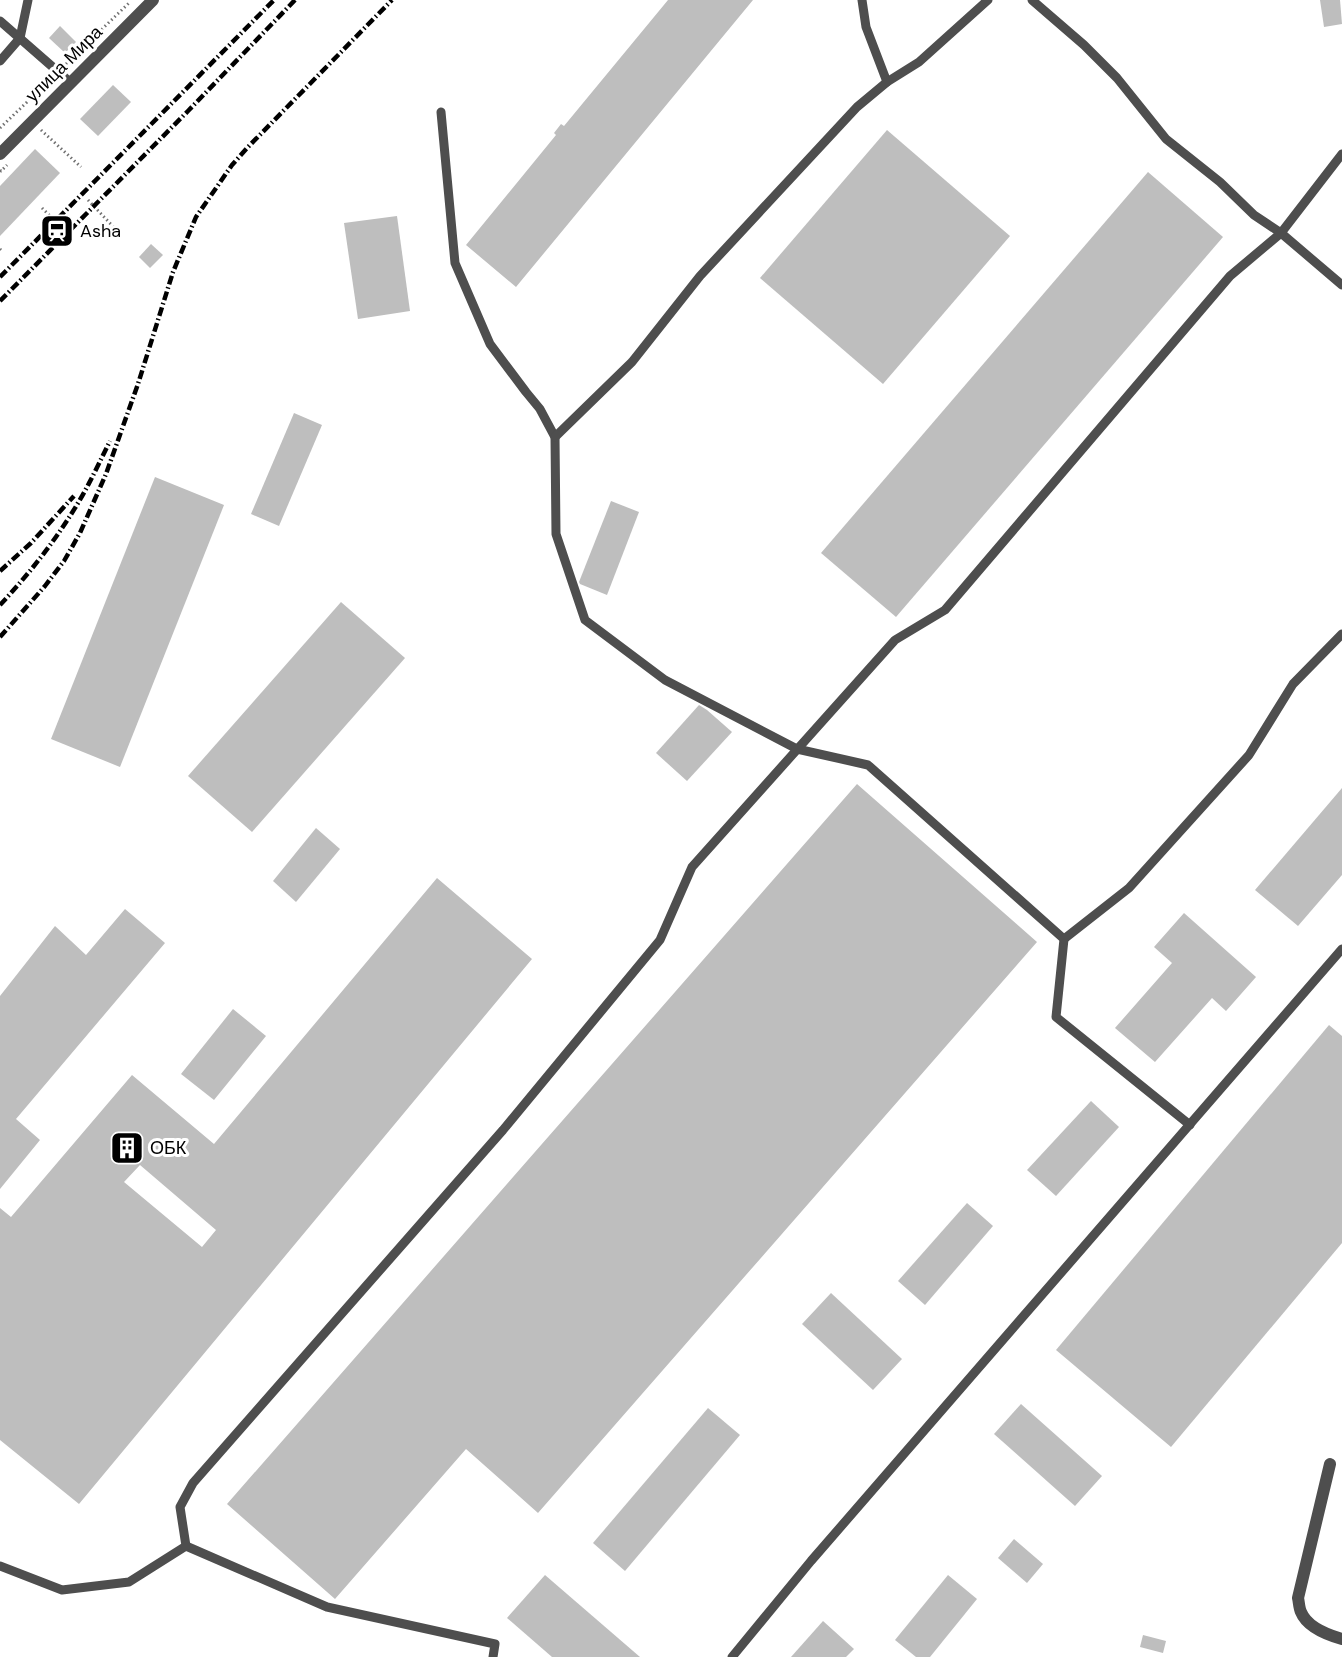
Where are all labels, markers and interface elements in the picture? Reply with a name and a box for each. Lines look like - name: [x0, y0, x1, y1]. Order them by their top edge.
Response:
- street label: улица Мира: [20, 20, 108, 108]
- station icon: Asha: [39, 213, 75, 249]
- place label: Asha: [80, 219, 121, 243]
- building icon: ОБК: [109, 1130, 145, 1166]
- place label: ОБК: [150, 1136, 187, 1160]

